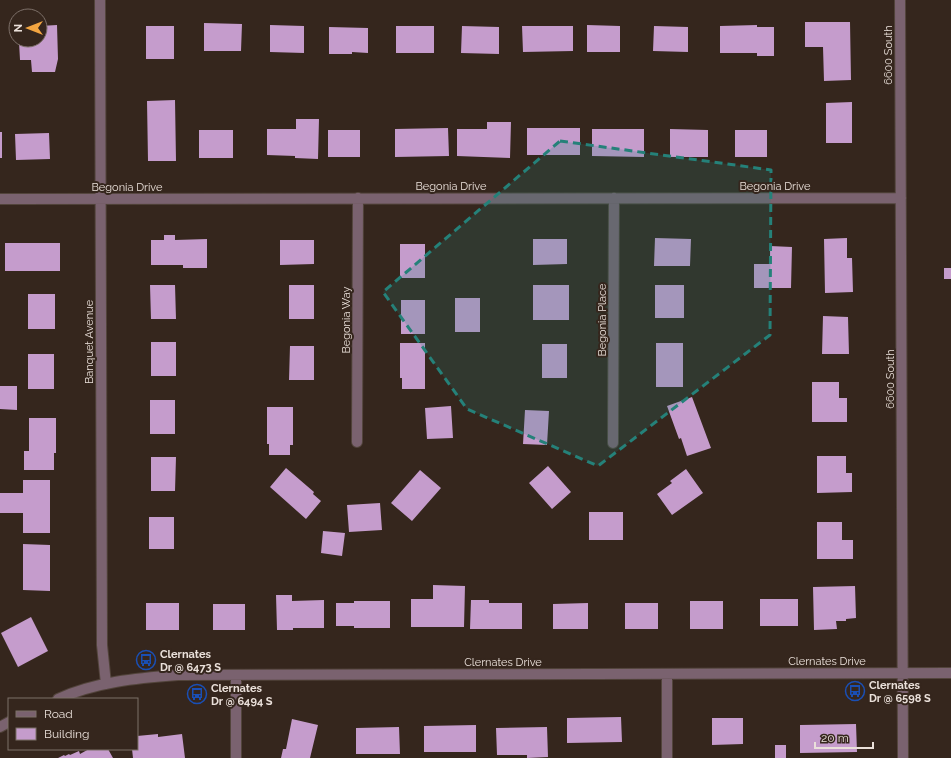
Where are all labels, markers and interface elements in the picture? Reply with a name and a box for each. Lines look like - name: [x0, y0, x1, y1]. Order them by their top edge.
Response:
- north arrow: [8, 8, 48, 48]
- text: N: [12, 24, 25, 32]
- street label: 6600 South: [882, 25, 895, 85]
- street label: Begonia Drive: [416, 180, 487, 193]
- street label: Begonia Drive: [740, 180, 811, 193]
- street label: Begonia Drive: [92, 181, 163, 194]
- street label: Begonia Place: [596, 283, 609, 357]
- street label: Begonia Way: [340, 286, 353, 354]
- street label: Banquet Avenue: [83, 299, 96, 384]
- street label: 6600 South: [884, 349, 897, 409]
- place label: Clernates Dr @ 6473 S: [160, 648, 221, 674]
- bus stop icon: Clernates Dr @ 6473 S: [135, 649, 157, 671]
- street label: Clernates Drive: [788, 655, 866, 668]
- street label: Clernates Drive: [464, 656, 542, 669]
- place label: Clernates Dr @ 6598 S: [869, 679, 931, 705]
- bus stop icon: Clernates Dr @ 6598 S: [844, 680, 866, 702]
- place label: Clernates Dr @ 6494 S: [211, 682, 273, 708]
- bus stop icon: Clernates Dr @ 6494 S: [186, 683, 208, 705]
- legend: [8, 698, 138, 750]
- text: Road: [44, 707, 73, 721]
- scale bar: [815, 724, 873, 750]
- text: Building: [44, 727, 90, 741]
- text: 20 m: [821, 731, 849, 745]

